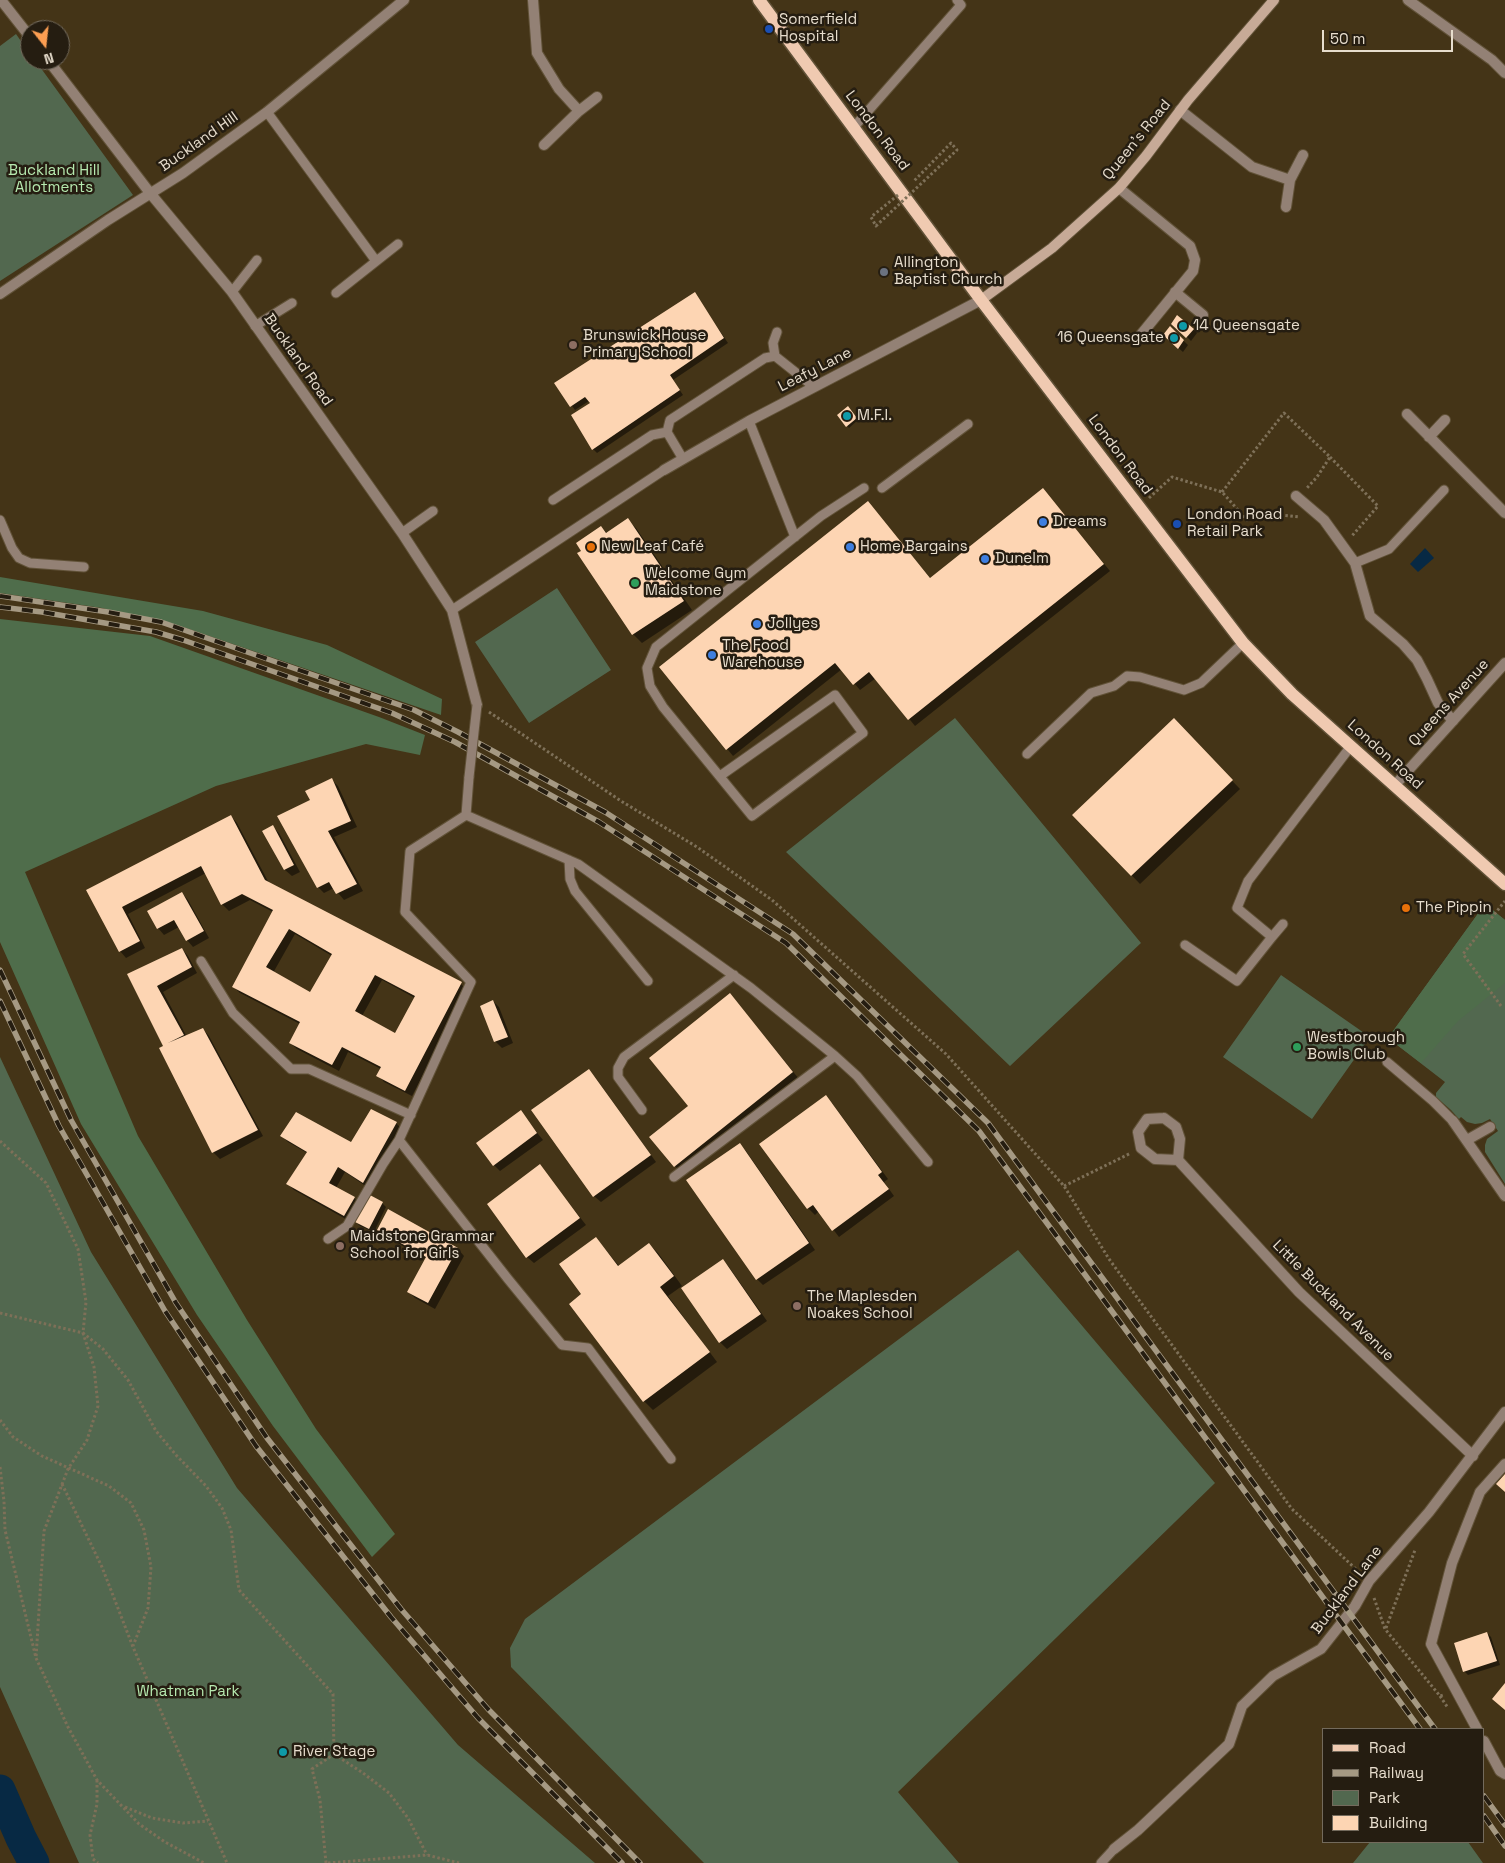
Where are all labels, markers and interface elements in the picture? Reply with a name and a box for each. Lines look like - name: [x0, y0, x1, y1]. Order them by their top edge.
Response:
- place label: Somerfield Hospital: [779, 11, 857, 46]
- north arrow: [20, 20, 70, 70]
- scale bar: [1325, 20, 1456, 52]
- marker: Somerfield Hospital: [763, 23, 775, 35]
- text: 50 m: [1330, 29, 1365, 48]
- text: N: [42, 49, 56, 68]
- street label: London Road: [841, 87, 913, 175]
- street label: Queen's Road: [1099, 96, 1175, 184]
- street label: Buckland Hill: [156, 108, 242, 176]
- park label: Buckland Hill Allotments: [8, 162, 100, 197]
- place label: Allington Baptist Church: [894, 254, 1002, 289]
- marker: Allington Baptist Church: [878, 266, 890, 278]
- street label: Buckland Road: [260, 311, 336, 409]
- place label: 14 Queensgate: [1193, 317, 1300, 335]
- marker: 14 Queensgate: [1177, 320, 1189, 332]
- place label: Brunswick House Primary School: [583, 327, 706, 362]
- place label: 16 Queensgate: [1057, 329, 1164, 347]
- marker: 16 Queensgate: [1168, 332, 1180, 344]
- marker: Brunswick House Primary School: [567, 339, 579, 351]
- street label: Leafy Lane: [775, 344, 855, 396]
- place label: M.F.I.: [857, 407, 892, 425]
- marker: M.F.I.: [841, 410, 853, 422]
- street label: London Road: [1084, 411, 1156, 499]
- place label: London Road Retail Park: [1187, 506, 1282, 541]
- place label: Dreams: [1053, 513, 1107, 531]
- marker: Dreams: [1037, 516, 1049, 528]
- marker: London Road Retail Park: [1171, 518, 1183, 530]
- place label: New Leaf Café: [601, 538, 704, 556]
- place label: Home Bargains: [860, 538, 968, 556]
- marker: New Leaf Café: [585, 541, 597, 553]
- marker: Home Bargains: [844, 541, 856, 553]
- place label: Dunelm: [995, 550, 1049, 568]
- marker: Dunelm: [979, 553, 991, 565]
- place label: Welcome Gym Maidstone: [645, 565, 746, 600]
- marker: Welcome Gym Maidstone: [629, 577, 641, 589]
- place label: Jollyes: [767, 615, 818, 633]
- marker: Jollyes: [751, 618, 763, 630]
- place label: The Food Warehouse: [722, 637, 802, 672]
- marker: The Food Warehouse: [706, 649, 718, 661]
- street label: Queens Avenue: [1405, 656, 1493, 750]
- street label: London Road: [1344, 716, 1426, 794]
- place label: The Pippin: [1416, 899, 1492, 917]
- marker: The Pippin: [1400, 902, 1412, 914]
- place label: Westborough Bowls Club: [1307, 1029, 1405, 1064]
- marker: Westborough Bowls Club: [1291, 1041, 1303, 1053]
- place label: Maidstone Grammar School for Girls: [350, 1228, 495, 1263]
- street label: Little Buckland Avenue: [1269, 1237, 1397, 1365]
- marker: Maidstone Grammar School for Girls: [334, 1240, 346, 1252]
- place label: The Maplesden Noakes School: [807, 1288, 917, 1323]
- marker: The Maplesden Noakes School: [791, 1300, 803, 1312]
- street label: Buckland Lane: [1308, 1542, 1386, 1638]
- park label: Whatman Park: [136, 1683, 240, 1701]
- legend: [1322, 1728, 1485, 1843]
- text: Road: [1369, 1738, 1406, 1757]
- place label: River Stage: [293, 1743, 375, 1761]
- marker: River Stage: [277, 1746, 289, 1758]
- text: Railway: [1369, 1763, 1424, 1782]
- text: Park: [1369, 1788, 1400, 1807]
- text: Building: [1369, 1813, 1428, 1832]

